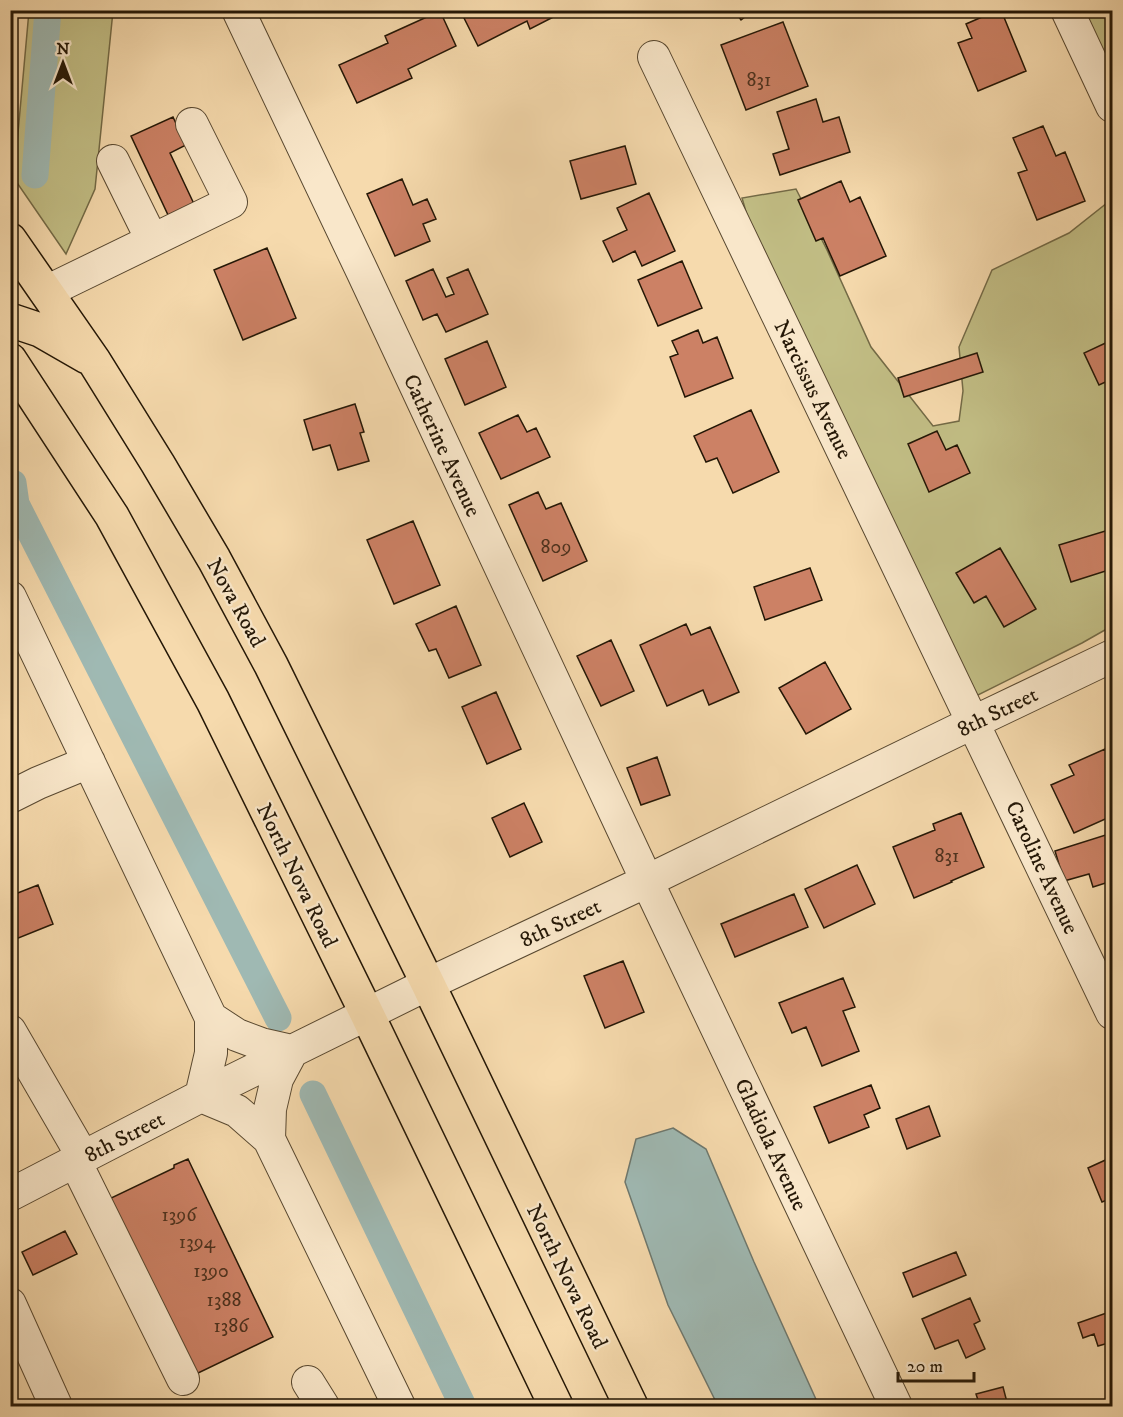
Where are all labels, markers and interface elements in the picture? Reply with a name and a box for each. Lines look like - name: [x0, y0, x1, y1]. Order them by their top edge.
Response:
- north arrow: [33, 33, 93, 93]
- text: N: [56, 39, 70, 59]
- house number: 831: [747, 68, 771, 93]
- street label: Narcissus Avenue: [767, 316, 858, 463]
- street label: Catherine Avenue: [397, 370, 486, 521]
- house number: 809: [541, 535, 571, 560]
- street label: Nova Road: [200, 553, 271, 652]
- street label: 8th Street: [953, 681, 1042, 743]
- street label: Caroline Avenue: [999, 797, 1084, 938]
- street label: North Nova Road: [250, 799, 343, 952]
- house number: 831: [935, 844, 959, 869]
- street label: 8th Street: [516, 893, 605, 954]
- street label: Gladiola Avenue: [728, 1074, 813, 1215]
- street label: 8th Street: [80, 1106, 169, 1169]
- street label: North Nova Road: [520, 1200, 613, 1353]
- house number: 1396: [161, 1203, 197, 1228]
- house number: 1394: [179, 1230, 216, 1255]
- house number: 1390: [193, 1259, 229, 1284]
- house number: 1388: [207, 1288, 241, 1313]
- house number: 1386: [213, 1314, 249, 1339]
- scale bar: [898, 1345, 974, 1383]
- text: 20 m: [907, 1356, 943, 1378]

